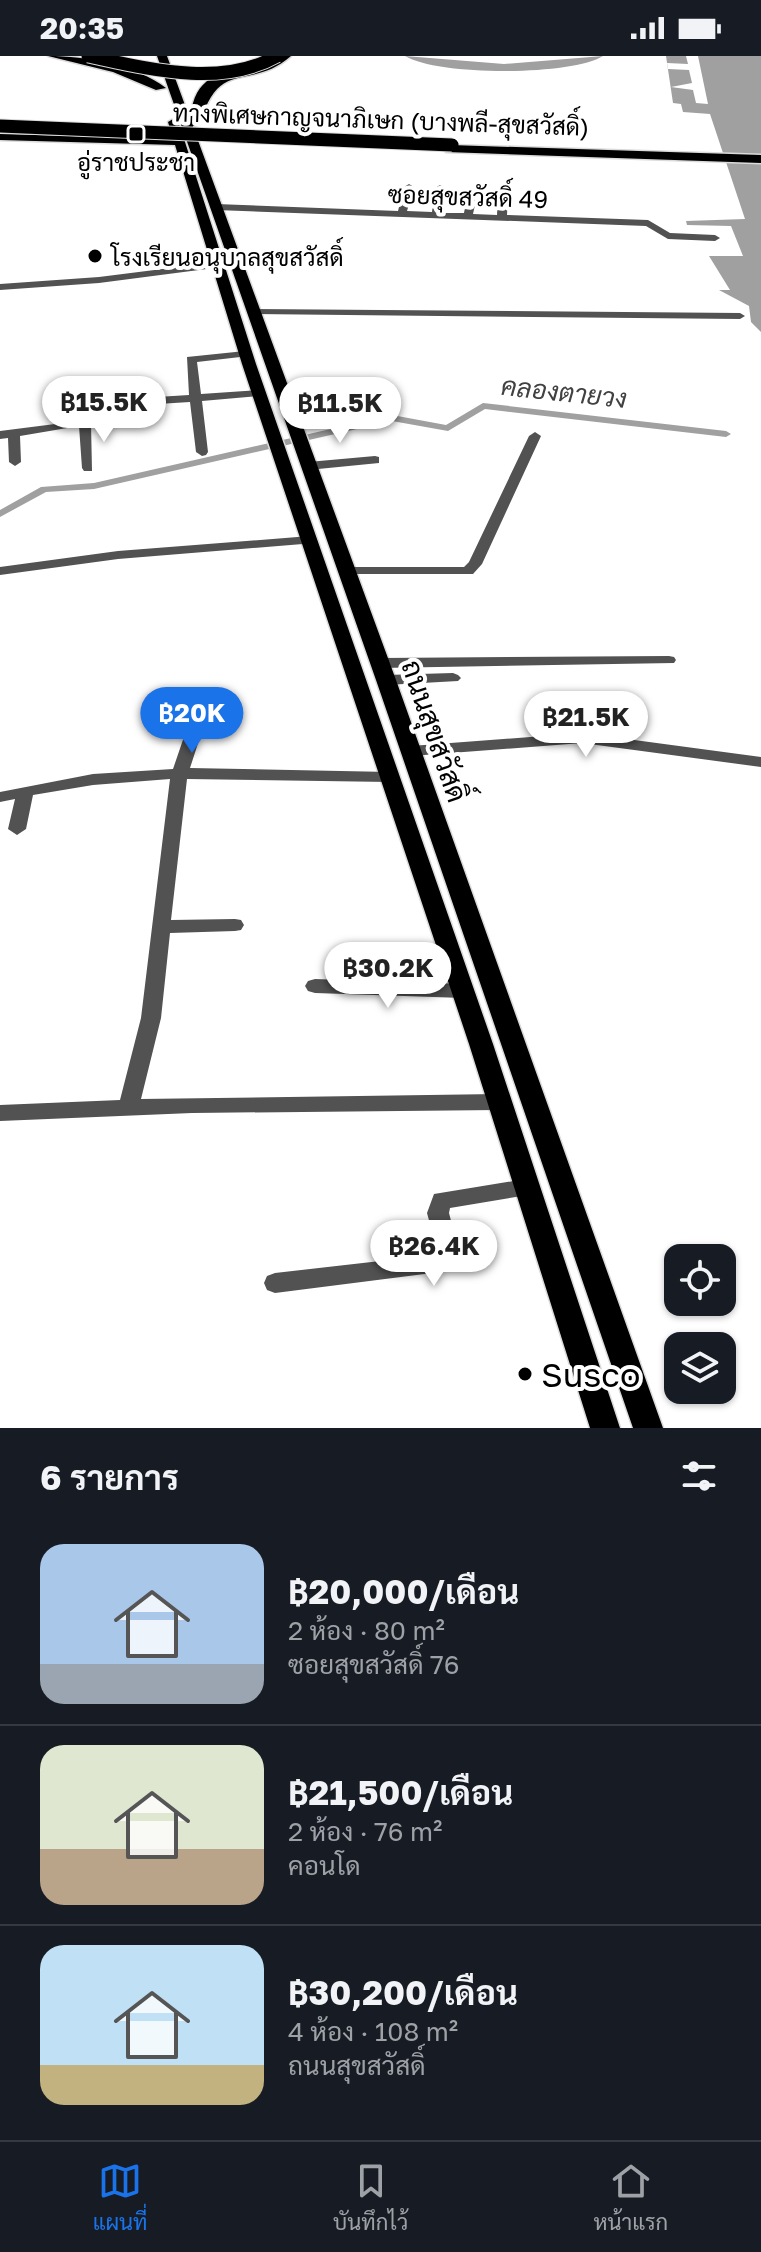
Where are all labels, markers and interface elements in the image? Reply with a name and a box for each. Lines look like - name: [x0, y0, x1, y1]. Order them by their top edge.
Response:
- text: 20:35: [40, 10, 124, 46]
- street label: ทางพิเศษกาญจนาภิเษก (บางพลี-สุขสวัสดิ์): [172, 91, 590, 144]
- marker: อู่ราชประชา: [127, 125, 145, 143]
- place label: อู่ราชประชา: [77, 147, 195, 180]
- street label: ซอยสุขสวัสดิ์ 49: [387, 173, 549, 216]
- place label: โรงเรียนอนุบาลสุขสวัสดิ์: [109, 236, 344, 274]
- marker: โรงเรียนอนุบาลสุขสวัสดิ์: [86, 247, 104, 265]
- water label: คลองตายวง: [500, 370, 628, 414]
- pin: ฿15.5K: [39, 376, 169, 444]
- pin: ฿11.5K: [275, 377, 405, 445]
- text: ฿15.5K: [60, 386, 148, 417]
- text: ฿11.5K: [297, 387, 383, 418]
- street label: ถนนสุขสวัสดิ์: [391, 653, 481, 808]
- pin: ฿20K: [145, 687, 239, 755]
- pin: ฿21.5K: [521, 691, 651, 759]
- text: ฿20K: [158, 697, 226, 728]
- text: ฿21.5K: [542, 701, 630, 732]
- pin: ฿30.2K: [323, 942, 453, 1010]
- text: ฿30.2K: [342, 952, 434, 983]
- pin: ฿26.4K: [369, 1220, 499, 1288]
- text: ฿26.4K: [388, 1230, 480, 1261]
- map controls: [664, 1244, 736, 1404]
- button: locate: [664, 1244, 736, 1316]
- button: layers: [664, 1332, 736, 1404]
- place label: Susco: [541, 1354, 640, 1394]
- marker: Susco: [516, 1365, 534, 1383]
- icon: filters: [677, 1454, 721, 1498]
- text: 6 รายการ: [40, 1457, 179, 1497]
- text: ฿20,000/เดือน: [288, 1571, 519, 1611]
- icon: home: [104, 1576, 200, 1672]
- text: 2 ห้อง · 80 m²: [288, 1615, 445, 1646]
- text: ซอยสุขสวัสดิ์ 76: [288, 1649, 460, 1680]
- text: ฿21,500/เดือน: [288, 1772, 513, 1812]
- icon: home: [104, 1777, 200, 1873]
- text: 2 ห้อง · 76 m²: [288, 1816, 442, 1847]
- text: คอนโด: [288, 1850, 361, 1881]
- text: ฿30,200/เดือน: [288, 1972, 518, 2012]
- icon: home: [104, 1977, 200, 2073]
- text: 4 ห้อง · 108 m²: [288, 2016, 458, 2047]
- text: ถนนสุขสวัสดิ์: [288, 2050, 426, 2081]
- tab: แผนที่: [93, 2159, 148, 2235]
- tab: บันทึกไว้: [333, 2159, 408, 2235]
- tab: หน้าแรก: [594, 2159, 668, 2235]

